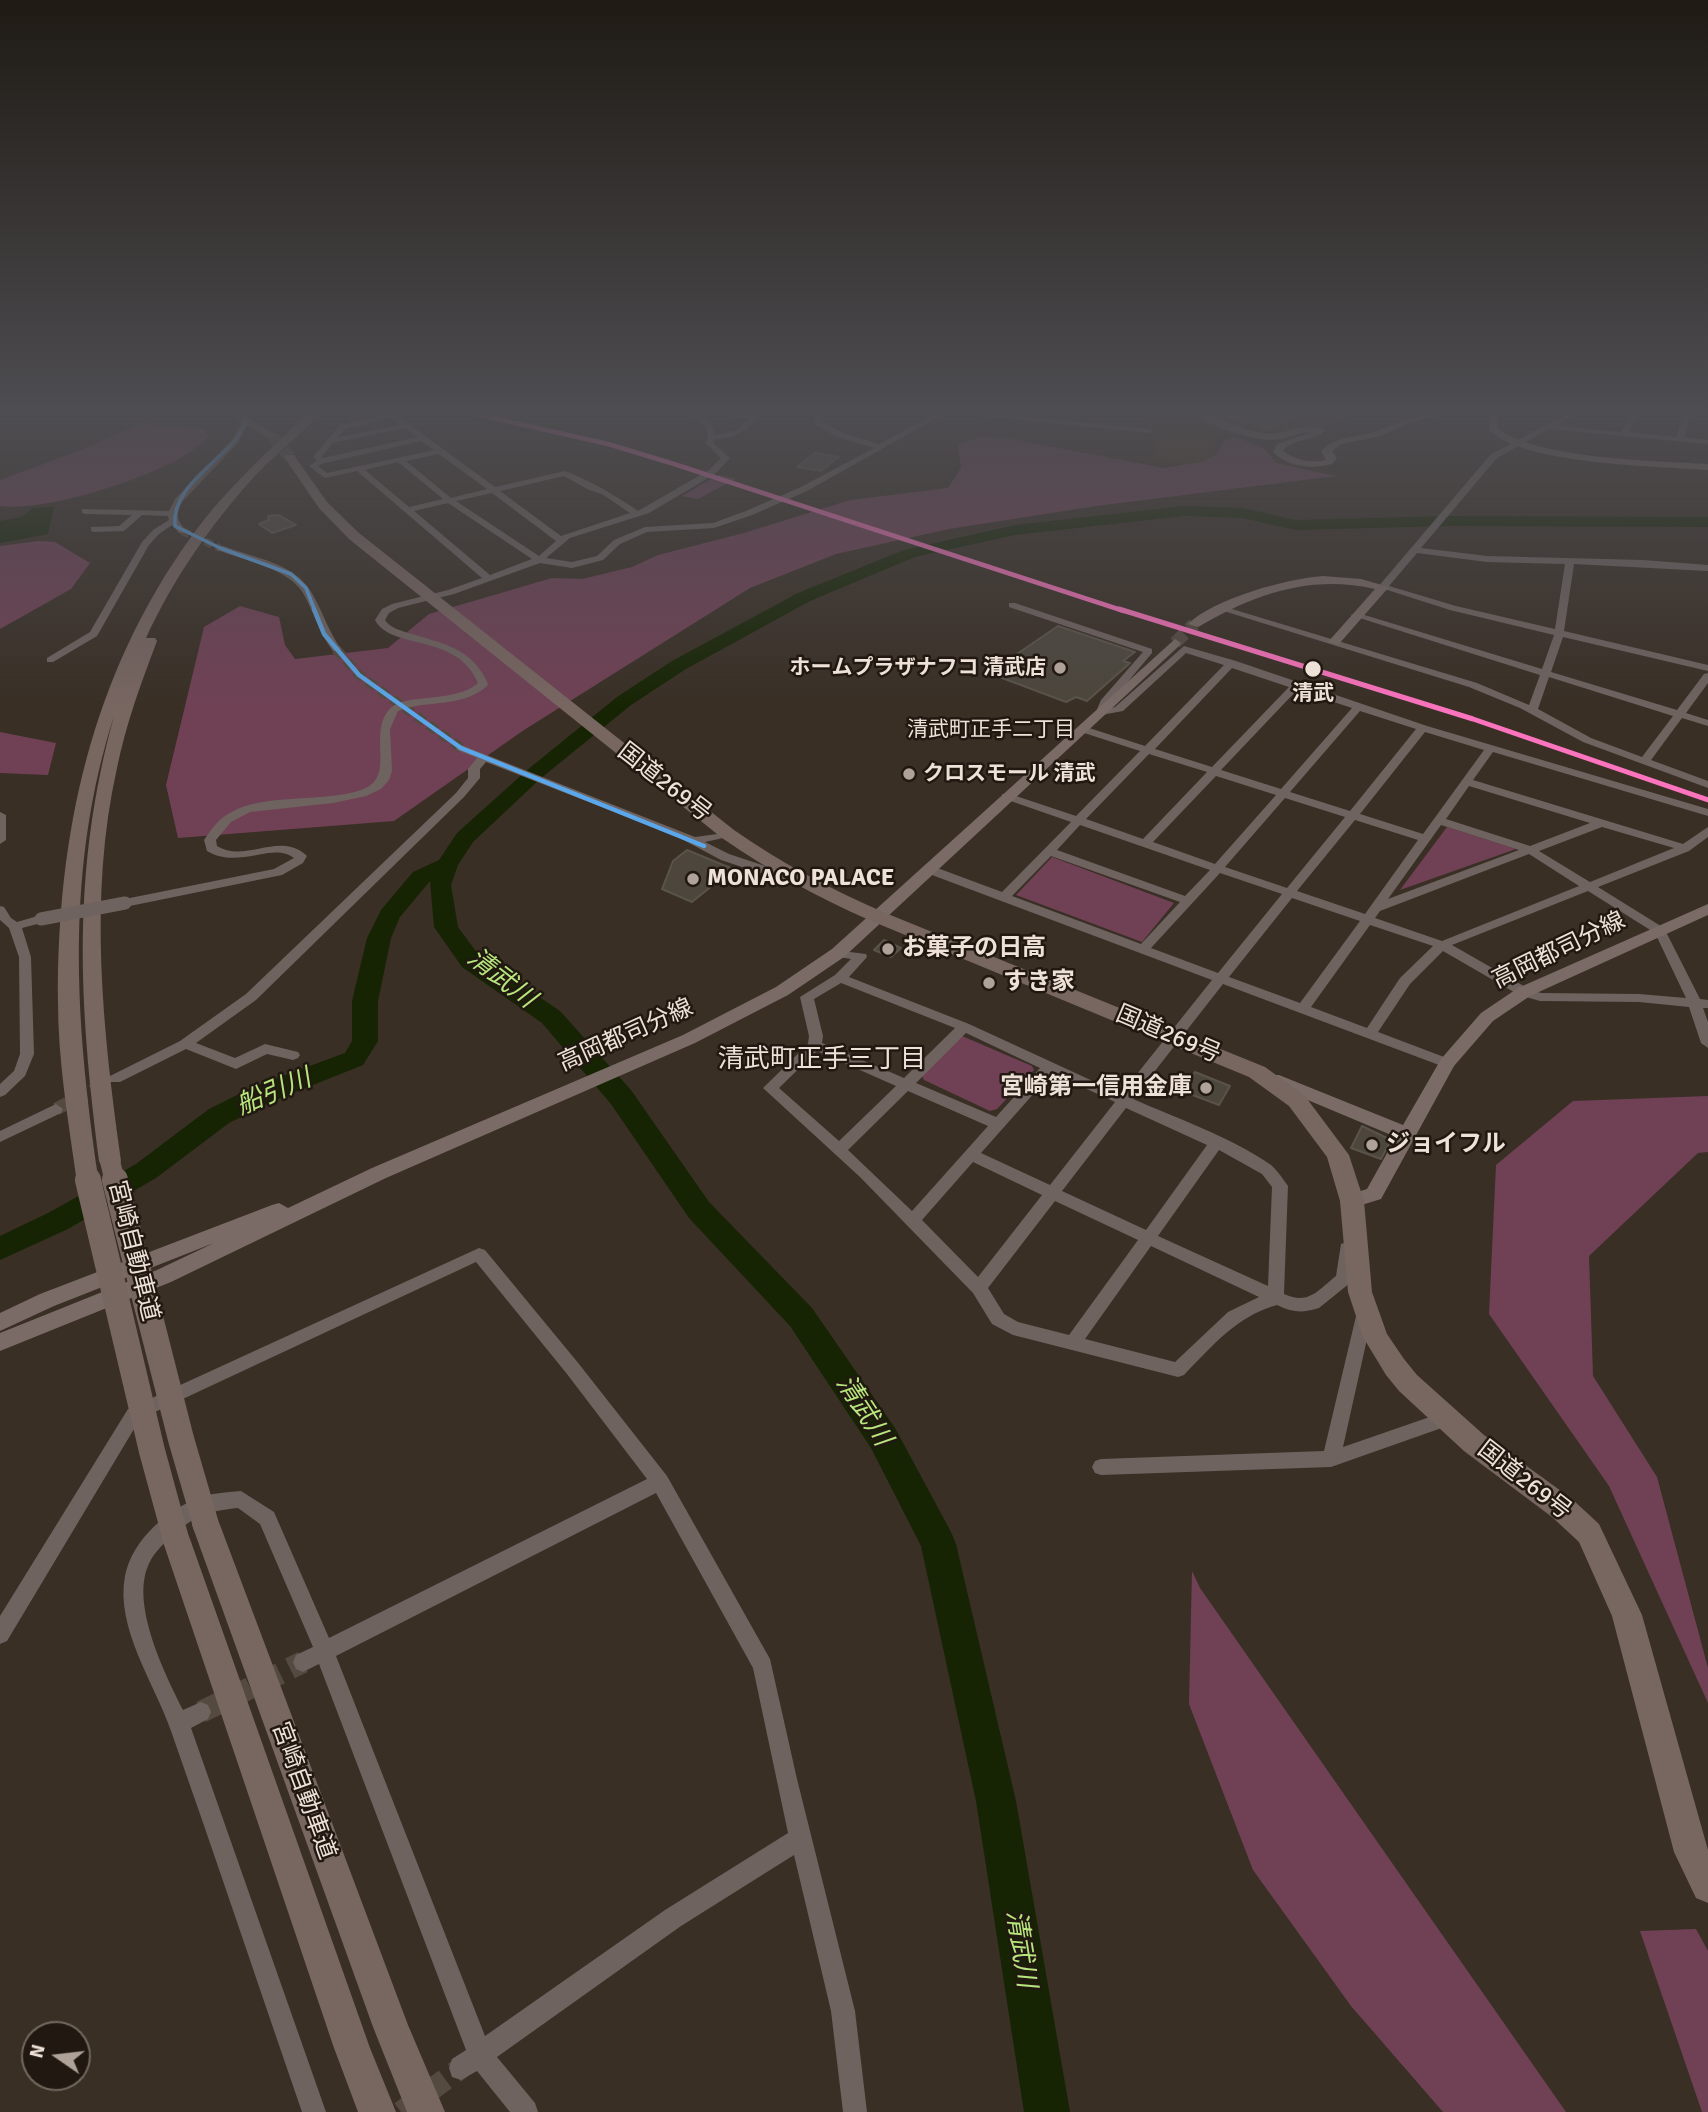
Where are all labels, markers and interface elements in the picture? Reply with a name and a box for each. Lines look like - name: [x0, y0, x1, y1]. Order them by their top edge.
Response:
- place label: ホームプラザナフコ 清武店: [789, 655, 1046, 681]
- marker: 清武: [1303, 659, 1323, 679]
- marker: ホームプラザナフコ 清武店: [1052, 660, 1068, 676]
- place label: 清武: [1292, 681, 1334, 707]
- district label: 清武町正手二丁目: [907, 717, 1075, 743]
- street label: 国道269号: [611, 738, 717, 828]
- place label: クロスモール 清武: [923, 761, 1096, 787]
- marker: クロスモール 清武: [901, 766, 917, 782]
- place label: MONACO PALACE: [707, 865, 894, 893]
- marker: MONACO PALACE: [685, 871, 701, 887]
- street label: 高岡都司分線: [1488, 906, 1630, 996]
- place label: お菓子の日高: [902, 935, 1046, 963]
- marker: お菓子の日高: [880, 941, 896, 957]
- water label: 清武川: [461, 943, 541, 1015]
- place label: すき家: [1003, 969, 1075, 997]
- marker: すき家: [981, 975, 997, 991]
- street label: 高岡都司分線: [554, 994, 698, 1078]
- street label: 国道269号: [1111, 1000, 1225, 1070]
- district label: 清武町正手三丁目: [718, 1044, 926, 1076]
- water label: 船引川: [232, 1063, 316, 1123]
- place label: 宮崎第一信用金庫: [1000, 1074, 1192, 1102]
- marker: 宮崎第一信用金庫: [1198, 1080, 1214, 1096]
- place label: ジョイフル: [1386, 1131, 1506, 1159]
- marker: ジョイフル: [1364, 1137, 1380, 1153]
- street label: 宮崎自動車道: [102, 1178, 164, 1324]
- water label: 清武川: [829, 1370, 897, 1452]
- street label: 国道269号: [1471, 1436, 1577, 1526]
- street label: 宮崎自動車道: [265, 1718, 341, 1864]
- water label: 清武川: [998, 1908, 1042, 1990]
- north arrow: [21, 2021, 91, 2091]
- text: N: [24, 2042, 51, 2061]

